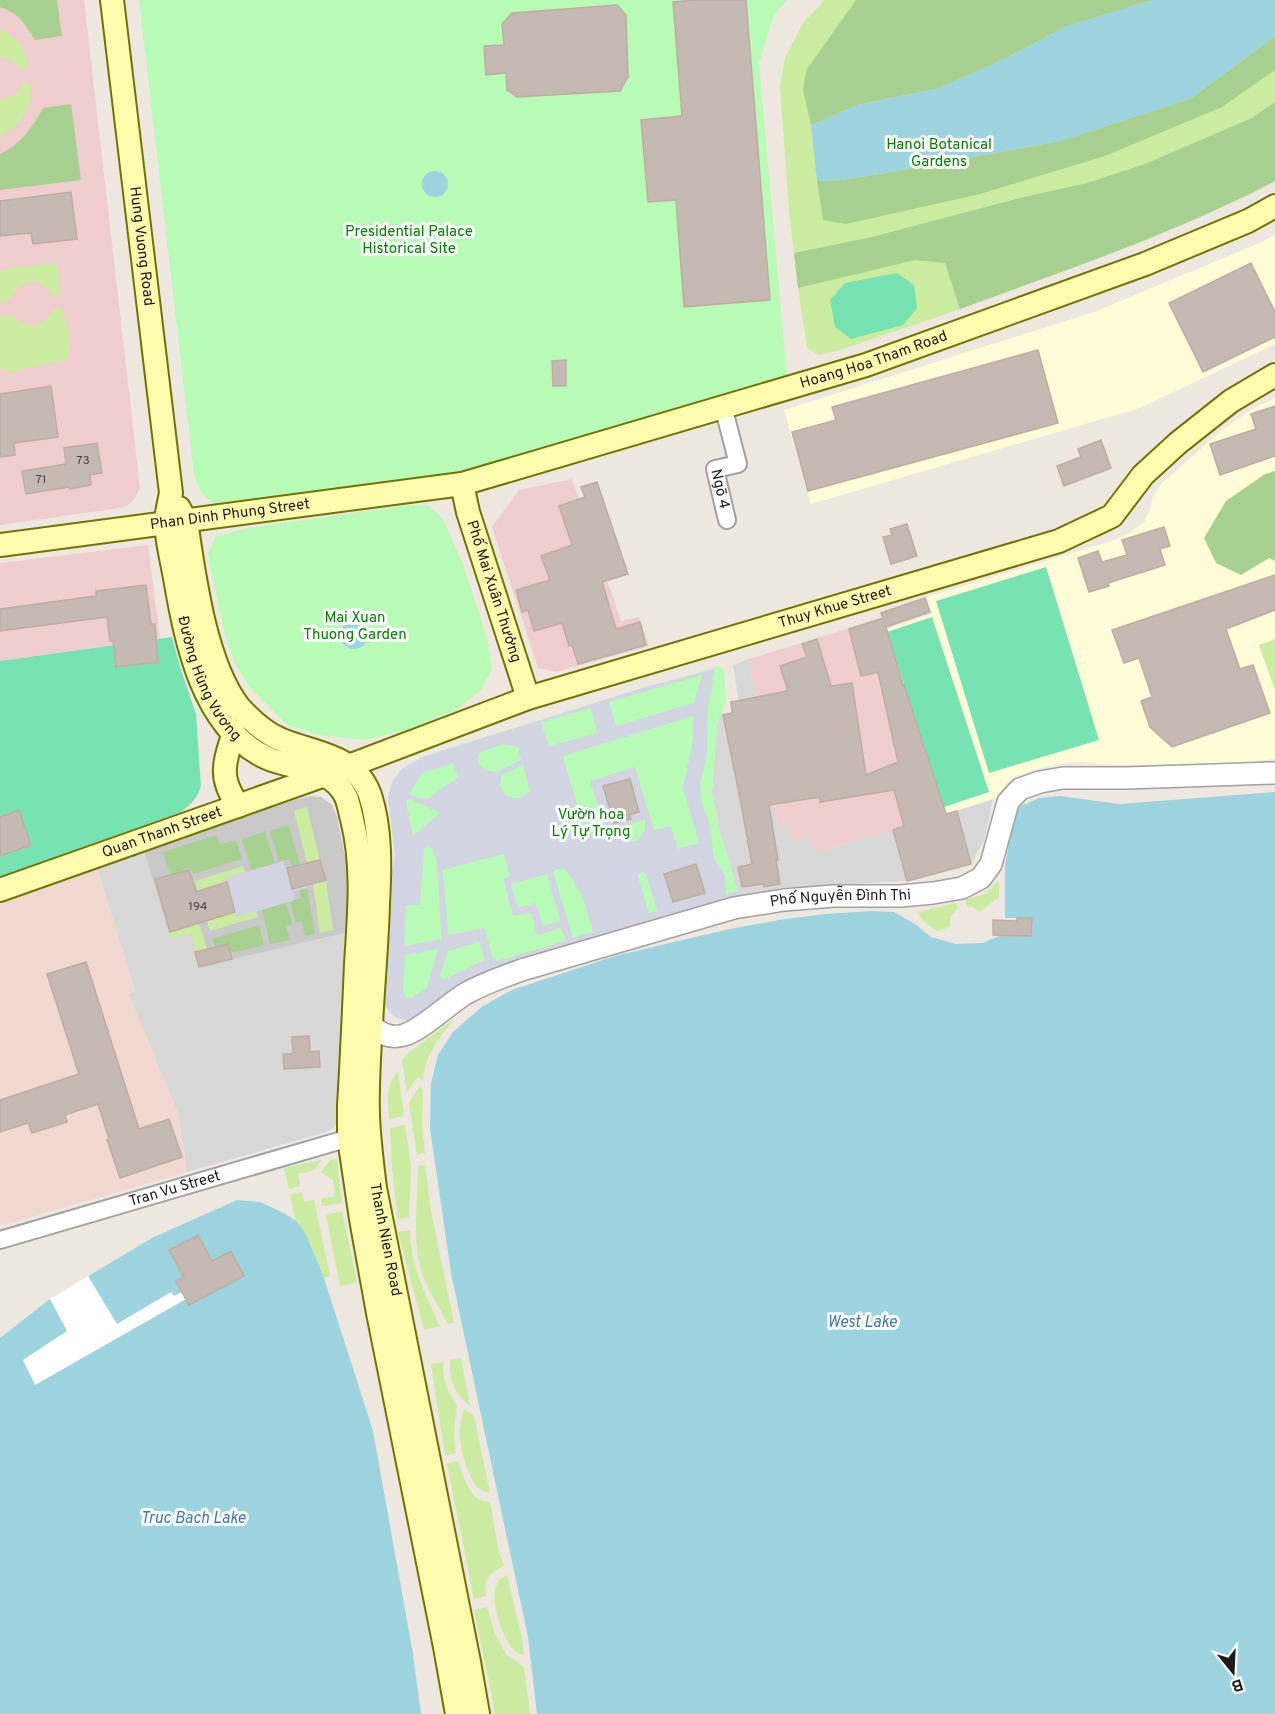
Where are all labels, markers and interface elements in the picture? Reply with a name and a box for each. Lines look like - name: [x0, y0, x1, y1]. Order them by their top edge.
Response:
- park label: Hanoi Botanical Gardens: [886, 136, 992, 172]
- street label: Hung Vuong Road: [125, 186, 158, 307]
- park label: Presidential Palace Historical Site: [345, 223, 473, 259]
- street label: Hoang Hoa Tham Road: [798, 327, 950, 393]
- house number: 73: [76, 453, 90, 469]
- street label: Ngõ 4: [706, 467, 734, 511]
- house number: 71: [36, 472, 46, 488]
- street label: Phan Dinh Phung Street: [149, 495, 311, 535]
- street label: Phố Mai Xuân Thưởng: [462, 518, 525, 665]
- street label: Thuy Khue Street: [776, 582, 894, 633]
- park label: Mai Xuan Thuong Garden: [303, 609, 407, 645]
- street label: Đường Hùng Vương: [173, 614, 245, 745]
- street label: Quan Thanh Street: [100, 803, 225, 863]
- park label: Vườn hoa Lý Tự Trọng: [552, 806, 630, 842]
- street label: Phố Nguyễn Đình Thi: [769, 885, 912, 912]
- house number: 194: [188, 899, 208, 915]
- street label: Tran Vu Street: [127, 1167, 223, 1211]
- street label: Thanh Nien Road: [365, 1182, 406, 1298]
- water label: West Lake: [827, 1313, 898, 1333]
- water label: Truc Bach Lake: [140, 1509, 246, 1529]
- north arrow: [1203, 1642, 1263, 1702]
- text: B: [1229, 1673, 1245, 1696]

